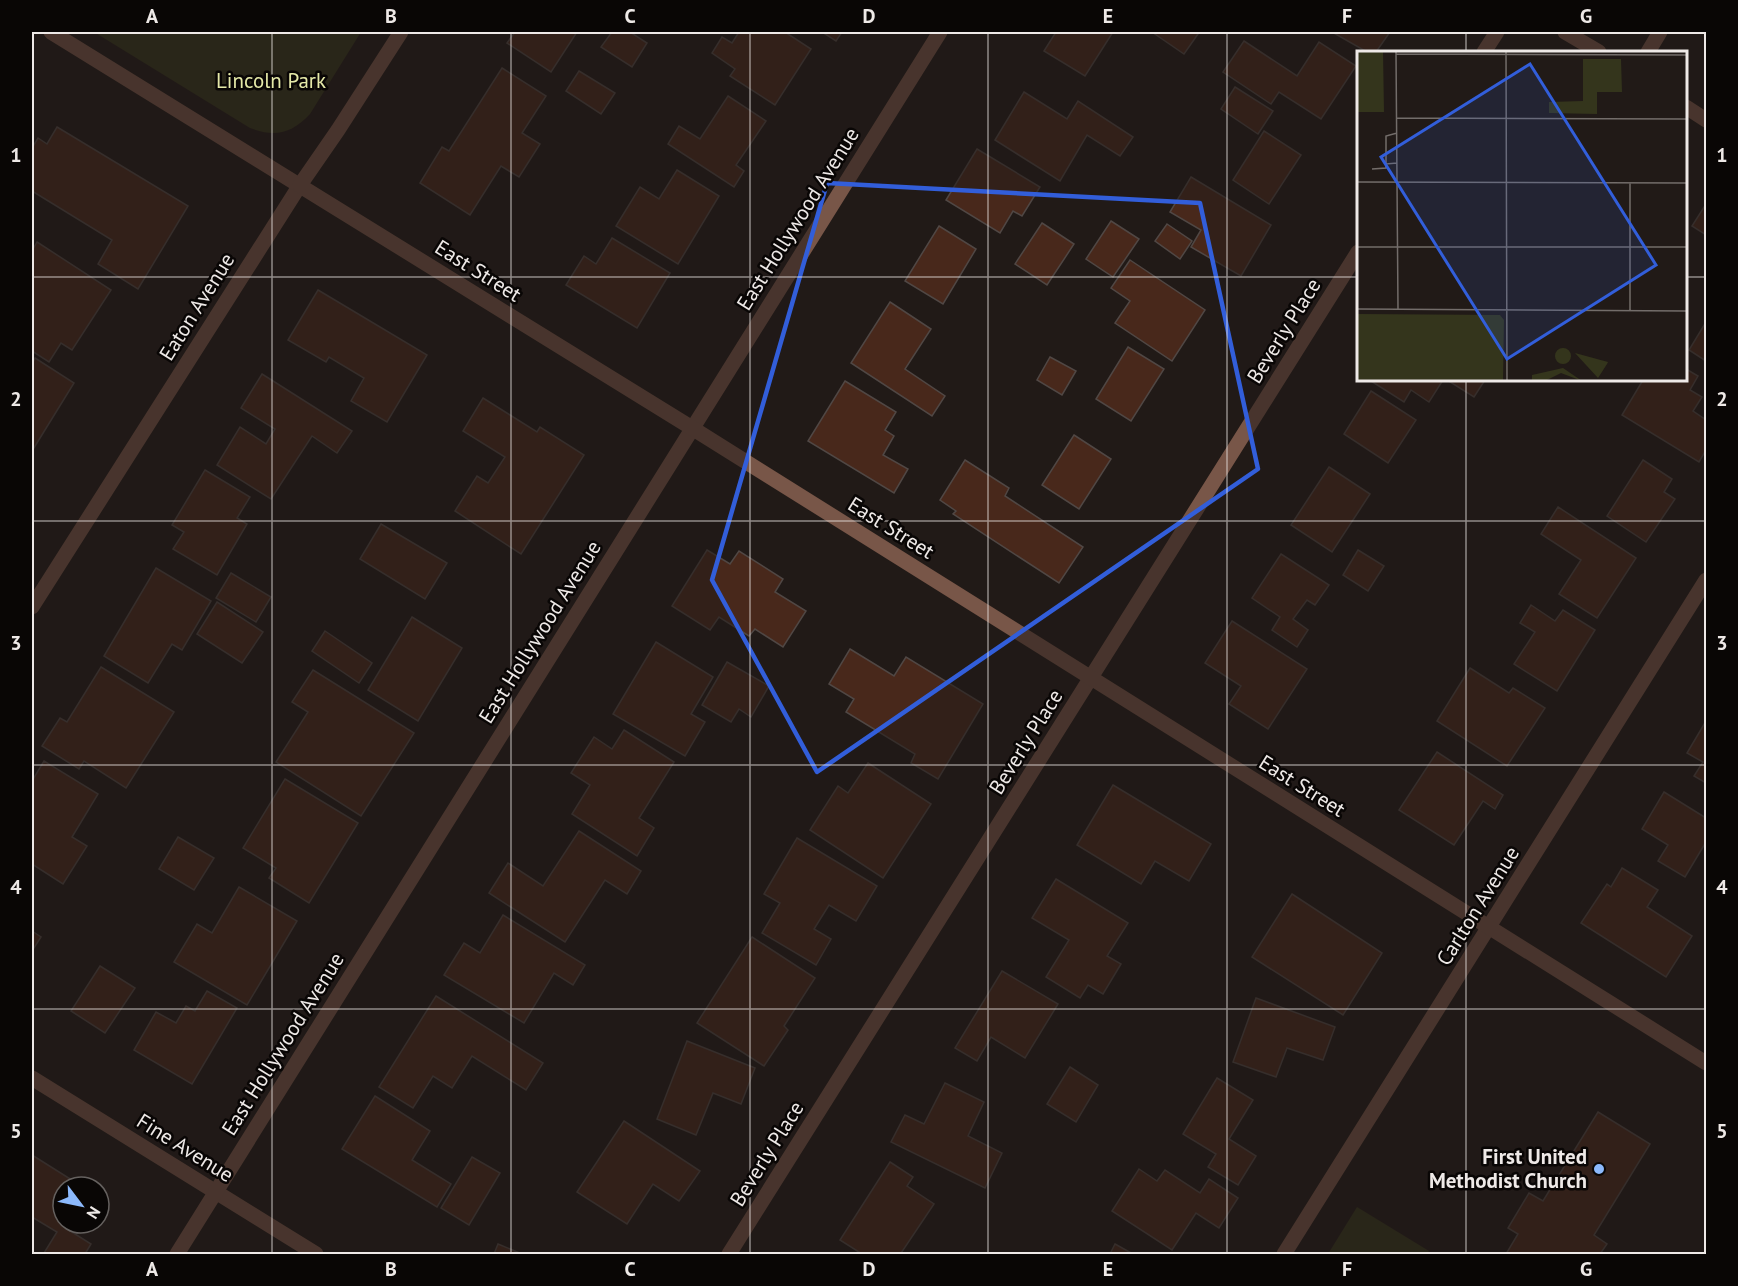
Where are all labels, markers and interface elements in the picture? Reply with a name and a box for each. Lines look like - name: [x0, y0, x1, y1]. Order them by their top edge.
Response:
- text: A: [146, 3, 159, 29]
- text: B: [385, 3, 397, 29]
- text: C: [624, 3, 636, 29]
- text: D: [863, 3, 876, 29]
- text: E: [1103, 3, 1113, 29]
- text: F: [1342, 3, 1352, 29]
- text: G: [1580, 3, 1592, 29]
- inset map: [1357, 51, 1687, 381]
- park label: Lincoln Park: [216, 67, 326, 94]
- street label: East Hollywood Avenue: [730, 122, 865, 315]
- text: 1: [10, 142, 22, 168]
- text: 1: [1716, 142, 1728, 168]
- street label: East Street: [430, 233, 526, 308]
- street label: Eaton Avenue: [153, 248, 240, 366]
- street label: Beverly Place: [1241, 273, 1327, 388]
- text: 2: [10, 386, 22, 412]
- text: 2: [1716, 386, 1728, 412]
- street label: East Street: [843, 490, 939, 565]
- street label: East Hollywood Avenue: [472, 535, 607, 728]
- text: 3: [10, 630, 22, 656]
- text: 3: [1716, 630, 1728, 656]
- street label: Beverly Place: [983, 684, 1069, 799]
- street label: East Street: [1254, 748, 1350, 823]
- street label: Carlton Avenue: [1430, 841, 1525, 970]
- text: 4: [10, 874, 22, 900]
- text: 4: [1716, 874, 1728, 900]
- street label: East Hollywood Avenue: [215, 947, 350, 1140]
- street label: Beverly Place: [724, 1096, 810, 1211]
- street label: Fine Avenue: [132, 1107, 239, 1188]
- text: 5: [10, 1118, 22, 1144]
- text: 5: [1716, 1118, 1728, 1144]
- place label: First United Methodist Church: [1429, 1143, 1587, 1194]
- marker: First United Methodist Church: [1592, 1162, 1606, 1176]
- north arrow: [51, 1175, 111, 1235]
- text: N: [82, 1203, 105, 1223]
- text: A: [146, 1256, 159, 1282]
- text: B: [385, 1256, 397, 1282]
- text: C: [624, 1256, 636, 1282]
- text: D: [863, 1256, 876, 1282]
- text: E: [1103, 1256, 1113, 1282]
- text: F: [1342, 1256, 1352, 1282]
- text: G: [1580, 1256, 1592, 1282]

